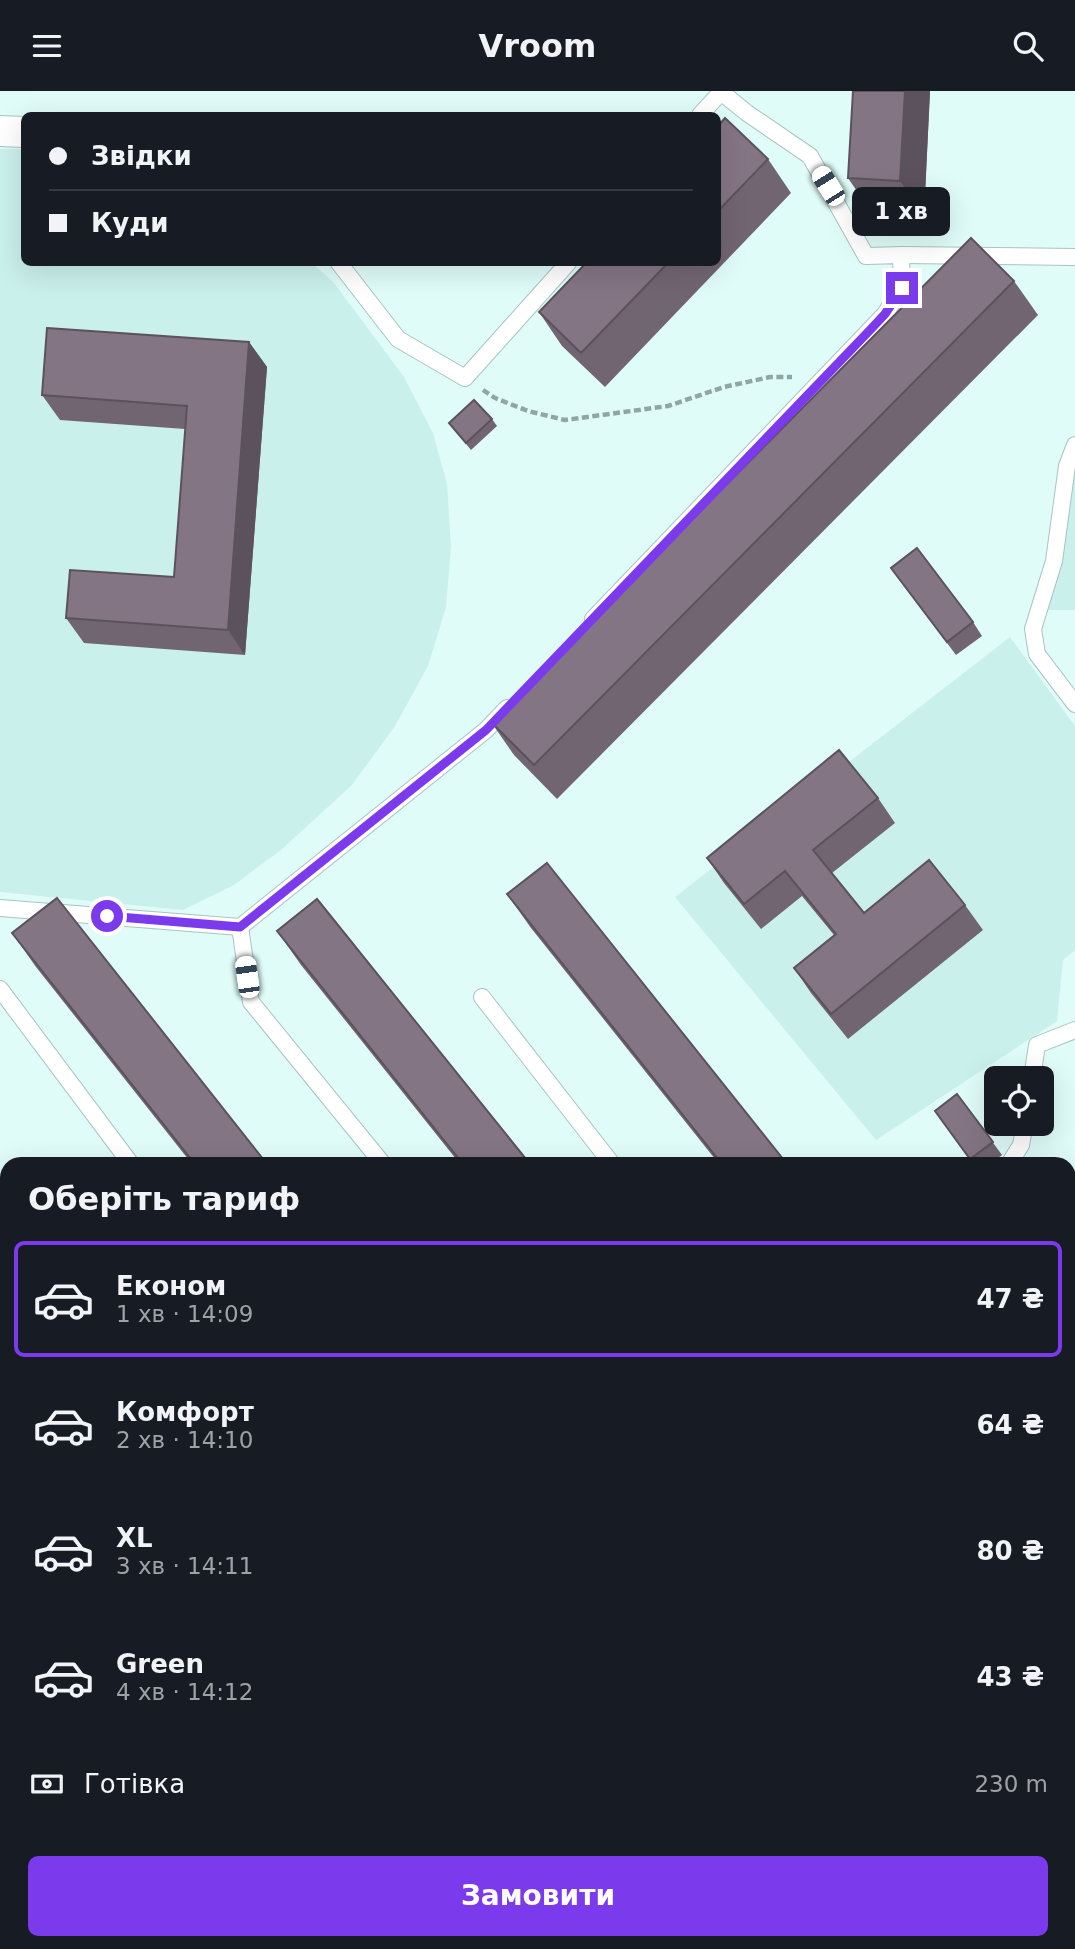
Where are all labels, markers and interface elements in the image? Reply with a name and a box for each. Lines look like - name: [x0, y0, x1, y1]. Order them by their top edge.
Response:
- icon: menu: [28, 27, 66, 65]
- text: Vroom: [479, 27, 596, 65]
- icon: search: [1009, 27, 1047, 65]
- text: Звідки: [91, 141, 192, 171]
- car: [808, 163, 849, 209]
- callout: 1 хв: [853, 187, 951, 235]
- text: 1 хв: [874, 198, 928, 224]
- text: Куди: [91, 208, 168, 238]
- route end: [886, 272, 918, 304]
- route start: [91, 900, 123, 932]
- car: [234, 955, 261, 999]
- map controls: [984, 1066, 1054, 1136]
- button: locate: [984, 1066, 1054, 1136]
- text: Оберіть тариф: [28, 1180, 300, 1218]
- icon: car: [32, 1268, 95, 1331]
- text: Економ: [116, 1271, 226, 1301]
- text: 47 ₴: [976, 1284, 1044, 1314]
- text: 1 хв · 14:09: [116, 1301, 253, 1327]
- icon: car: [32, 1394, 95, 1457]
- text: Комфорт: [116, 1397, 254, 1427]
- text: 64 ₴: [976, 1410, 1044, 1440]
- text: 2 хв · 14:10: [116, 1427, 253, 1453]
- icon: car: [32, 1520, 95, 1583]
- text: XL: [116, 1523, 153, 1553]
- text: 80 ₴: [976, 1536, 1044, 1566]
- text: 3 хв · 14:11: [116, 1553, 253, 1579]
- icon: car: [32, 1646, 95, 1709]
- text: Green: [116, 1649, 204, 1679]
- text: 43 ₴: [976, 1662, 1044, 1692]
- text: 4 хв · 14:12: [116, 1679, 253, 1705]
- icon: cash: [28, 1765, 66, 1803]
- text: Готівка: [84, 1769, 185, 1799]
- text: 230 m: [974, 1771, 1048, 1797]
- button: Замовити: [28, 1856, 1048, 1936]

